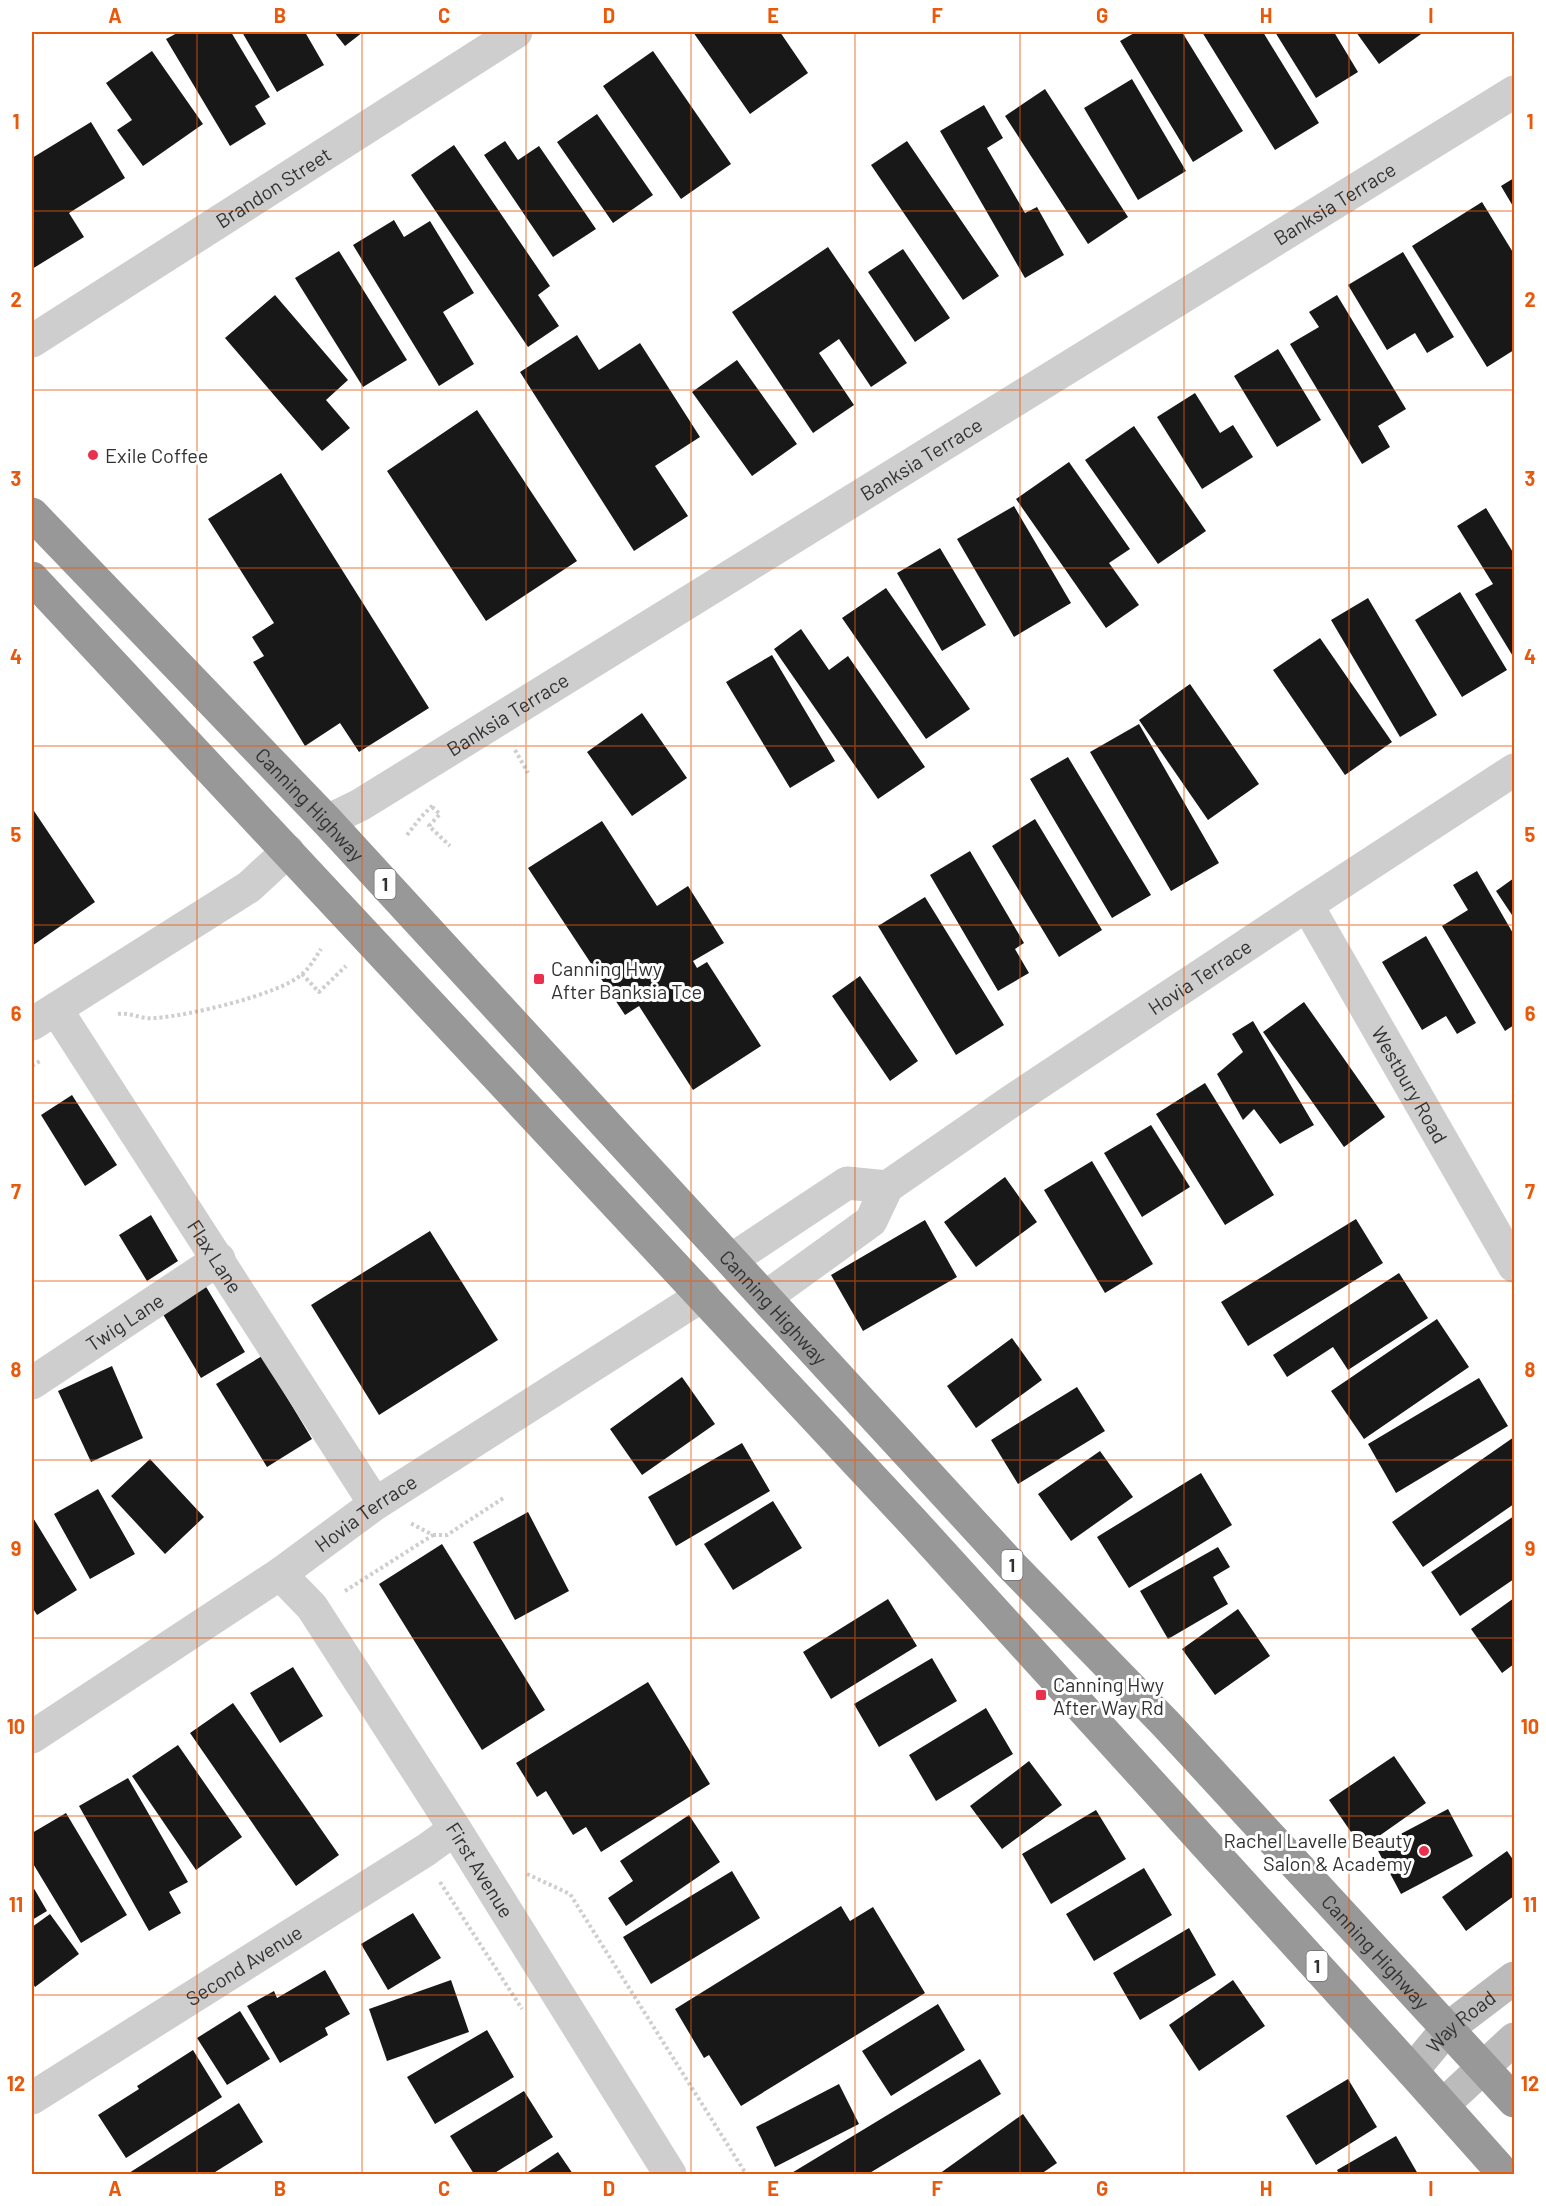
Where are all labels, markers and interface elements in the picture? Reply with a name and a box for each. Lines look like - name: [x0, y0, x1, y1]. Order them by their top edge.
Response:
- text: A: [108, 3, 122, 27]
- text: B: [274, 3, 286, 27]
- text: C: [438, 3, 450, 27]
- text: D: [603, 3, 615, 27]
- text: E: [767, 3, 779, 27]
- text: F: [931, 3, 943, 27]
- text: G: [1096, 3, 1108, 27]
- text: H: [1260, 3, 1272, 27]
- text: I: [1428, 3, 1434, 27]
- text: 1: [12, 109, 20, 133]
- text: 1: [1526, 109, 1534, 133]
- street label: Brandon Street: [211, 141, 335, 233]
- street label: Banksia Terrace: [1269, 156, 1400, 250]
- text: 2: [10, 287, 22, 311]
- text: 2: [1524, 287, 1536, 311]
- street label: Banksia Terrace: [856, 412, 986, 505]
- place label: Exile Coffee: [105, 443, 209, 467]
- marker: Exile Coffee: [86, 448, 100, 462]
- text: 3: [11, 466, 21, 490]
- text: 3: [1525, 466, 1535, 490]
- text: 4: [10, 644, 22, 668]
- text: 4: [1524, 644, 1536, 668]
- street label: Banksia Terrace: [442, 667, 573, 761]
- street label: Canning Highway: [251, 742, 370, 866]
- text: 5: [11, 822, 22, 846]
- text: 5: [1525, 822, 1536, 846]
- road number: 1: [374, 869, 396, 899]
- street label: Hovia Terrace: [1143, 934, 1256, 1019]
- place label: Canning Hwy After Banksia Tce: [551, 956, 702, 1003]
- marker: Canning Hwy After Banksia Tce: [532, 972, 546, 986]
- text: 6: [11, 1001, 22, 1025]
- text: 6: [1525, 1001, 1536, 1025]
- street label: Westbury Road: [1367, 1022, 1453, 1147]
- text: 7: [11, 1179, 21, 1203]
- text: 7: [1525, 1179, 1535, 1203]
- street label: Flax Lane: [183, 1215, 248, 1297]
- street label: Canning Highway: [715, 1245, 833, 1369]
- street label: Twig Lane: [81, 1287, 168, 1356]
- text: 8: [11, 1357, 22, 1381]
- text: 8: [1525, 1357, 1536, 1381]
- street label: Hovia Terrace: [310, 1469, 421, 1556]
- text: 9: [11, 1536, 21, 1560]
- text: 9: [1525, 1536, 1535, 1560]
- road number: 1: [1002, 1550, 1022, 1580]
- place label: Canning Hwy After Way Rd: [1053, 1672, 1164, 1719]
- marker: Canning Hwy After Way Rd: [1034, 1688, 1048, 1702]
- text: 10: [7, 1714, 25, 1738]
- text: 10: [1521, 1714, 1539, 1738]
- street label: First Avenue: [442, 1817, 519, 1922]
- place label: Rachel Lavelle Beauty Salon & Academy: [1224, 1828, 1412, 1875]
- marker: Rachel Lavelle Beauty Salon & Academy: [1417, 1844, 1431, 1858]
- street label: Canning Highway: [1317, 1889, 1435, 2014]
- text: 11: [9, 1892, 23, 1916]
- text: 11: [1523, 1892, 1537, 1916]
- street label: Second Avenue: [181, 1919, 306, 2010]
- road number: 1: [1306, 1951, 1328, 1981]
- street label: Way Road: [1421, 1985, 1500, 2057]
- text: 12: [7, 2071, 25, 2095]
- text: 12: [1521, 2071, 1539, 2095]
- text: A: [108, 2176, 122, 2200]
- text: B: [274, 2176, 286, 2200]
- text: C: [438, 2176, 450, 2200]
- text: D: [603, 2176, 615, 2200]
- text: E: [767, 2176, 779, 2200]
- text: F: [931, 2176, 943, 2200]
- text: G: [1096, 2176, 1108, 2200]
- text: H: [1260, 2176, 1272, 2200]
- text: I: [1428, 2176, 1434, 2200]

